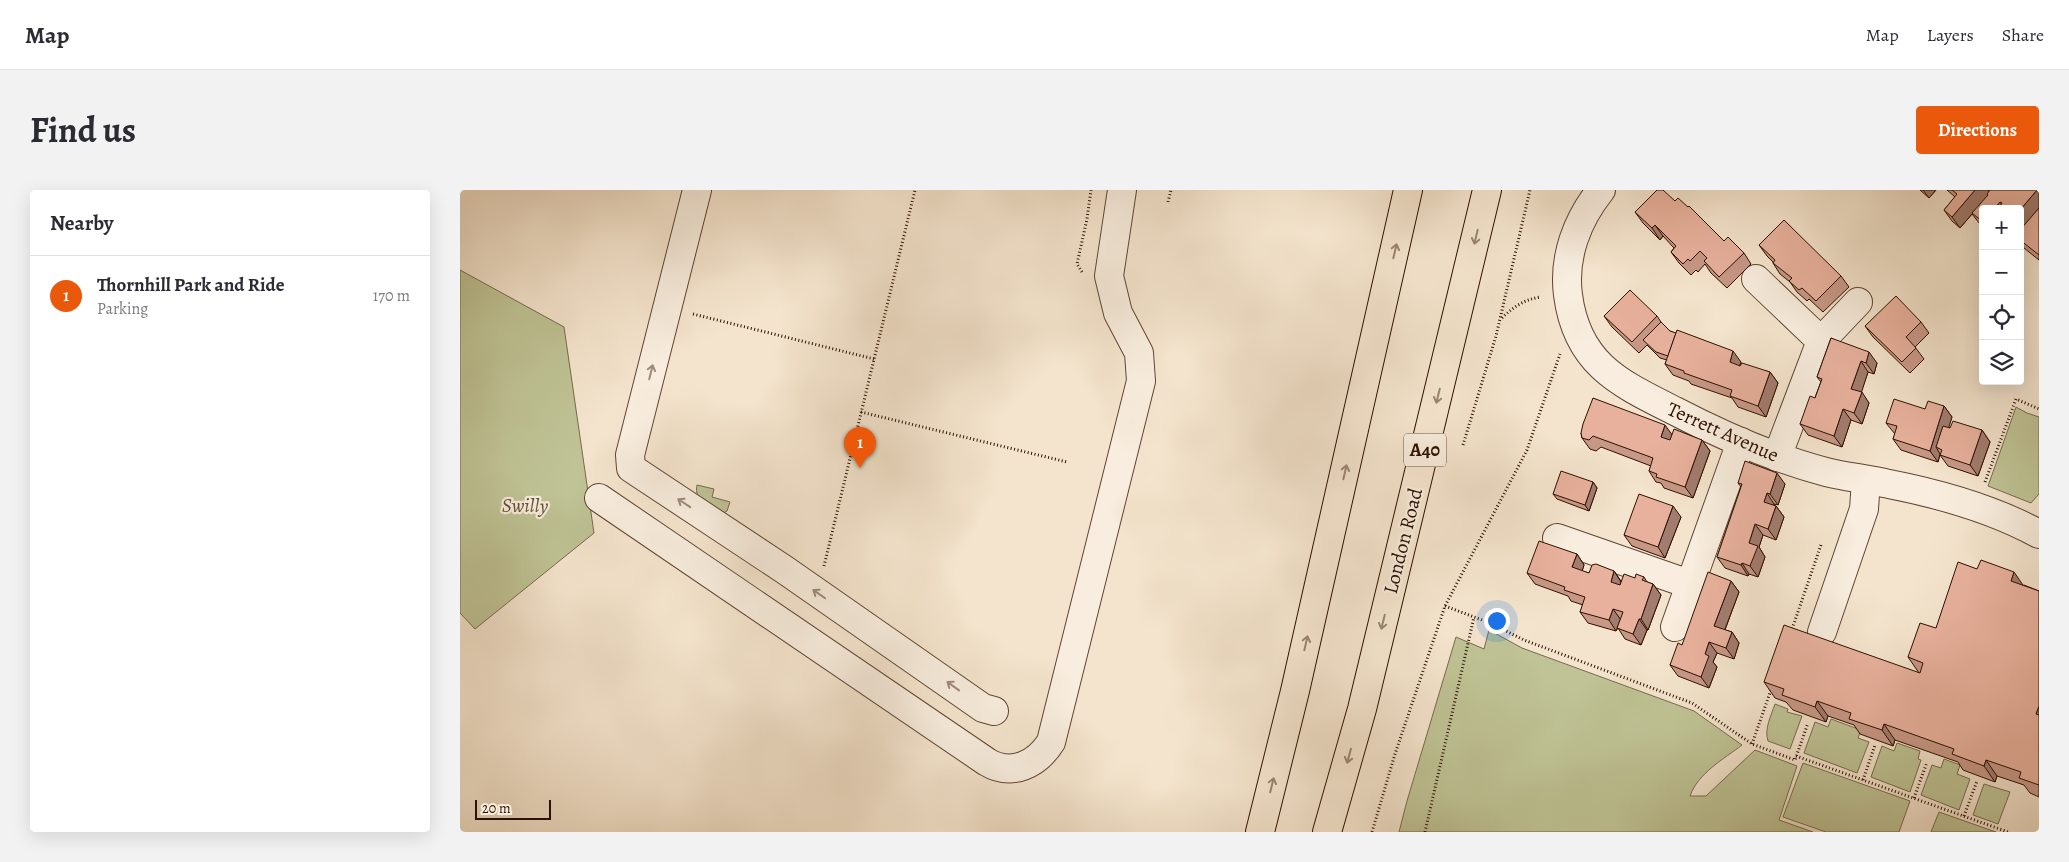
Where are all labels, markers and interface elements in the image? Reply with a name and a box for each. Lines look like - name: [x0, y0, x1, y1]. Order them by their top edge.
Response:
- text: Map: [25, 19, 69, 51]
- text: Map: [1866, 23, 1899, 47]
- text: Layers: [1927, 23, 1974, 47]
- text: Share: [2002, 23, 2044, 47]
- text: Find us: [30, 106, 136, 154]
- button: Directions: [1916, 106, 2039, 154]
- map controls: [1979, 205, 2024, 385]
- button: +: [1979, 205, 2024, 250]
- text: Nearby: [50, 209, 113, 237]
- one-way arrow: [1471, 229, 1480, 245]
- one-way arrow: [1390, 243, 1400, 259]
- button: −: [1979, 250, 2024, 295]
- text: Thornhill Park and Ride: [97, 272, 284, 298]
- text: 1: [63, 285, 69, 307]
- text: 170 m: [373, 285, 410, 307]
- button: locate: [1979, 295, 2024, 340]
- text: Parking: [97, 298, 148, 320]
- button: layers: [1979, 340, 2024, 385]
- one-way arrow: [647, 365, 656, 381]
- one-way arrow: [1433, 387, 1442, 403]
- street label: Terrett Avenue: [1663, 395, 1783, 469]
- pin: 1: [844, 427, 876, 468]
- road number: A40: [1404, 434, 1446, 466]
- one-way arrow: [1341, 464, 1350, 480]
- street label: London Road: [1377, 485, 1429, 597]
- park label: Swilly: [502, 492, 549, 519]
- one-way arrow: [677, 498, 691, 509]
- one-way arrow: [812, 589, 826, 599]
- your location: [1484, 608, 1510, 634]
- one-way arrow: [1378, 613, 1387, 629]
- one-way arrow: [1302, 636, 1311, 652]
- one-way arrow: [946, 681, 960, 691]
- one-way arrow: [1344, 747, 1354, 763]
- one-way arrow: [1268, 777, 1277, 793]
- scale bar: [475, 797, 551, 820]
- text: 20 m: [482, 799, 511, 818]

